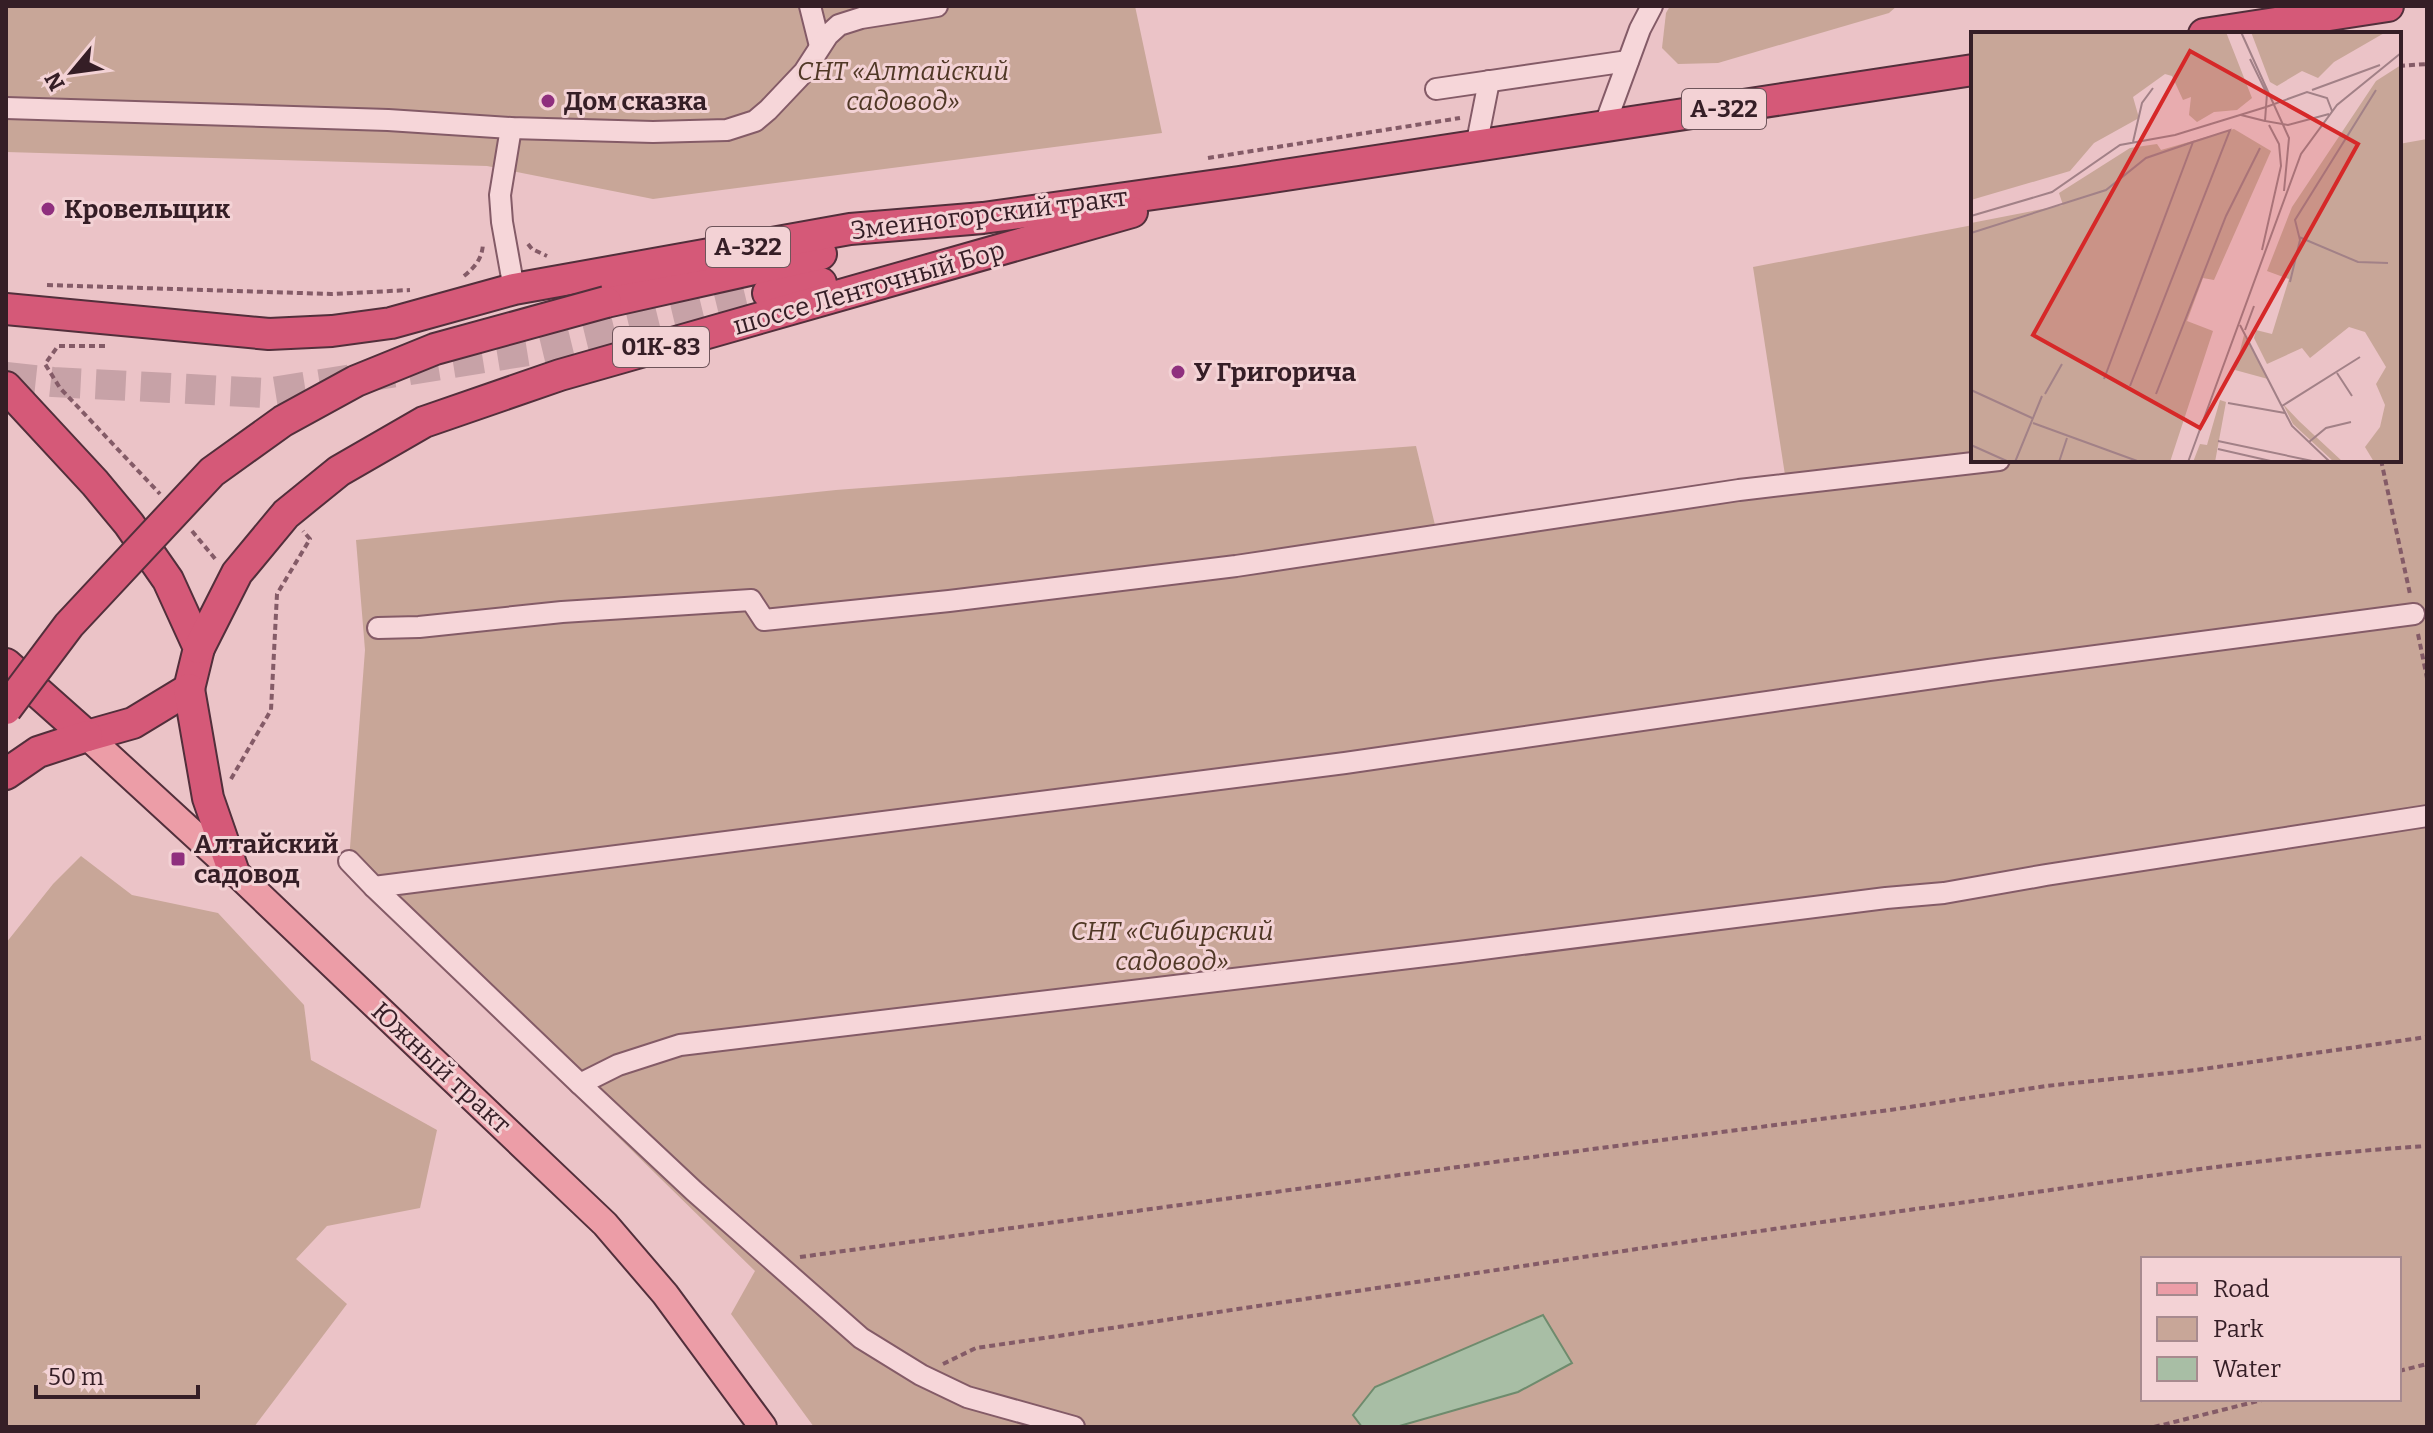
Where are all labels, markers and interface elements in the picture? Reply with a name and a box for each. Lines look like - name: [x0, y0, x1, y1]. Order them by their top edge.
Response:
- north arrow: [32, 32, 112, 112]
- inset map: [1971, 32, 2401, 462]
- park label: СНТ «Алтайский садовод»: [797, 56, 1009, 117]
- text: N: [39, 67, 71, 95]
- place label: Дом сказка: [564, 86, 707, 117]
- road number: А-322: [1682, 89, 1766, 129]
- marker: Дом сказка: [539, 92, 557, 110]
- street label: Змеиногорский тракт: [849, 182, 1129, 246]
- place label: Кровельщик: [64, 194, 230, 225]
- marker: Кровельщик: [39, 200, 57, 218]
- road number: А-322: [706, 227, 790, 267]
- street label: шоссе Ленточный Бор: [730, 234, 1008, 342]
- road number: 01К-83: [613, 327, 709, 367]
- place label: У Григорича: [1194, 357, 1357, 388]
- marker: У Григорича: [1169, 363, 1187, 381]
- place label: Алтайский садовод: [194, 829, 338, 890]
- marker: Алтайский садовод: [169, 850, 187, 868]
- park label: СНТ «Сибирский садовод»: [1070, 916, 1274, 977]
- street label: Южный тракт: [365, 996, 517, 1140]
- legend: [2141, 1257, 2401, 1401]
- text: Road: [2213, 1275, 2269, 1303]
- text: Park: [2213, 1315, 2264, 1343]
- scale bar: [36, 1349, 198, 1399]
- text: Water: [2213, 1355, 2281, 1383]
- text: 50 m: [48, 1363, 104, 1391]

